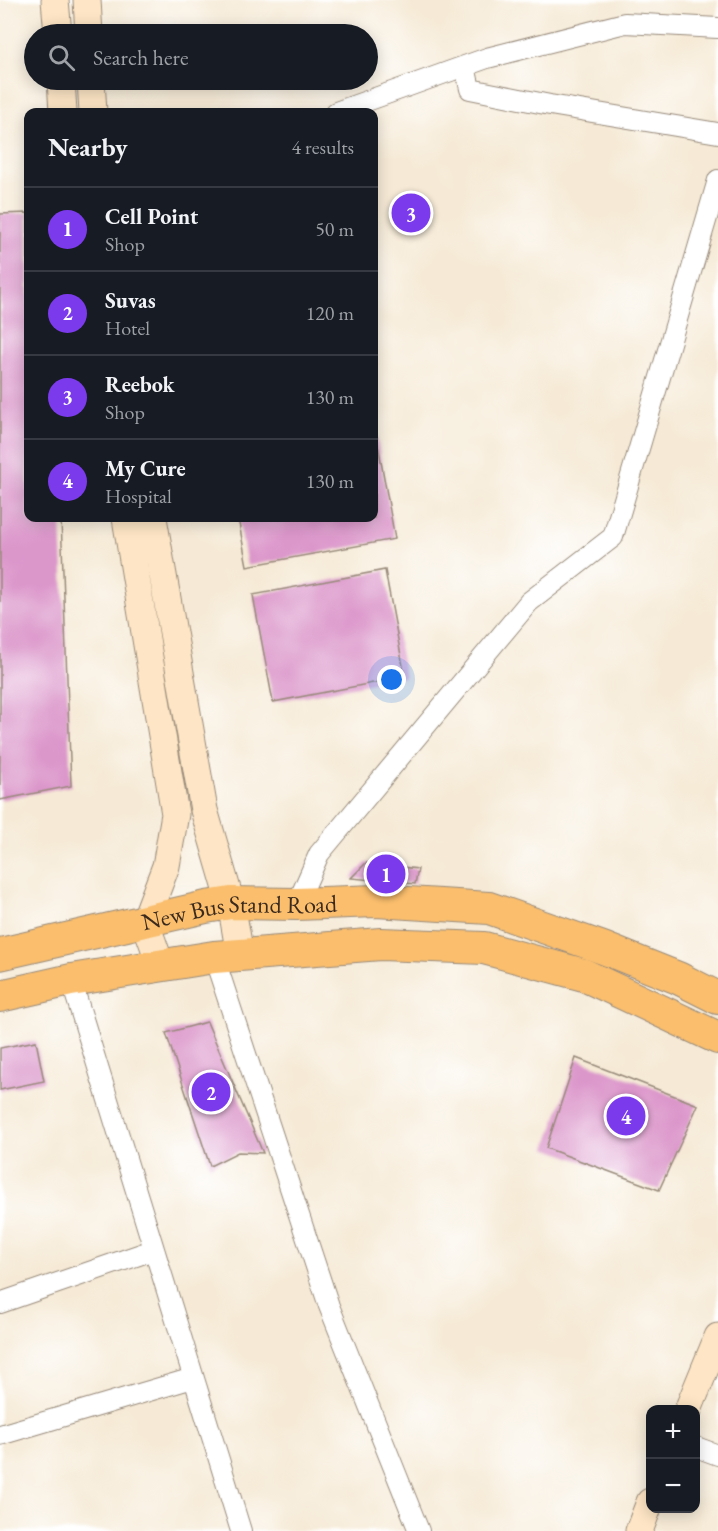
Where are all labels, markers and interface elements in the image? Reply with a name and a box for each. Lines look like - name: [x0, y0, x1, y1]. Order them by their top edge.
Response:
- search box: [24, 24, 378, 90]
- icon: search: [45, 41, 78, 74]
- text: Search here: [93, 43, 188, 72]
- text: Nearby: [48, 130, 128, 164]
- text: 4 results: [291, 134, 354, 160]
- pin: 3: [392, 190, 430, 236]
- text: Cell Point: [105, 202, 198, 231]
- text: 1: [62, 216, 73, 242]
- text: 50 m: [315, 216, 354, 242]
- text: Shop: [105, 231, 145, 257]
- text: Suvas: [105, 286, 156, 315]
- text: 2: [62, 300, 73, 326]
- text: 120 m: [306, 300, 354, 326]
- text: Hotel: [105, 315, 150, 341]
- text: Reebok: [105, 370, 174, 399]
- text: 3: [62, 384, 73, 410]
- text: 130 m: [306, 384, 354, 410]
- text: Shop: [105, 399, 145, 425]
- text: My Cure: [105, 454, 186, 483]
- text: 4: [62, 468, 73, 494]
- text: 130 m: [306, 468, 354, 494]
- text: Hospital: [105, 483, 172, 509]
- your location: [377, 665, 406, 694]
- pin: 1: [366, 852, 406, 896]
- street label: New Bus Stand Road: [138, 887, 338, 937]
- pin: 2: [192, 1070, 230, 1114]
- pin: 4: [606, 1094, 646, 1138]
- map controls: [646, 1405, 700, 1513]
- button: +: [646, 1405, 700, 1459]
- button: −: [646, 1459, 700, 1513]

